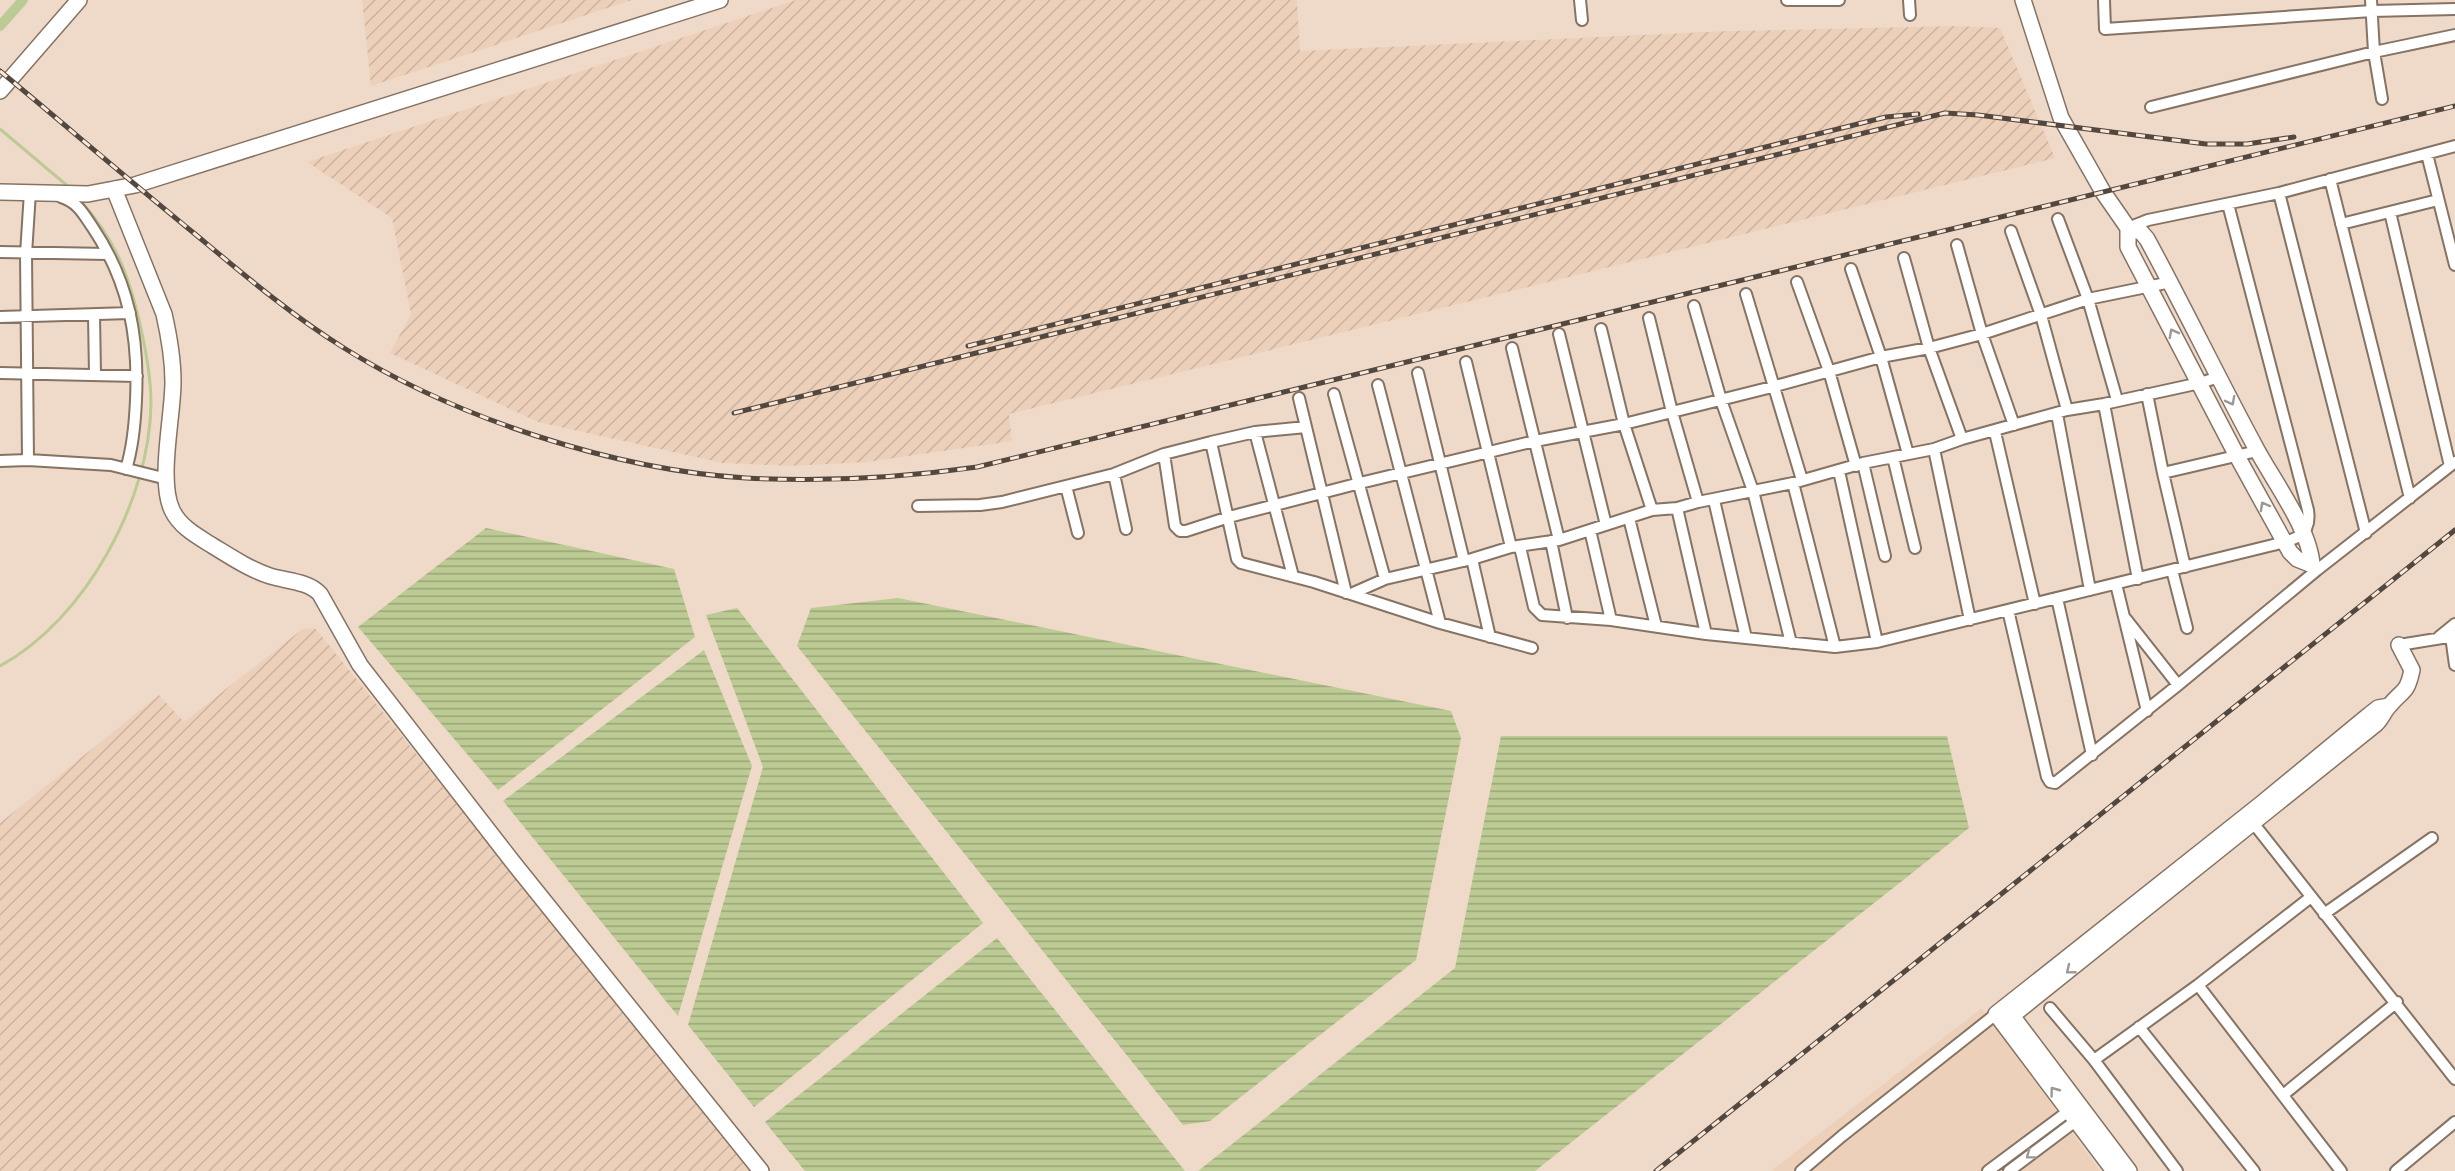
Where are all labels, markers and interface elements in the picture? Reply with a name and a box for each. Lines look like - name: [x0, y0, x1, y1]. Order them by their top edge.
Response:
- one-way arrow: [2169, 328, 2180, 339]
- one-way arrow: [2224, 395, 2236, 406]
- one-way arrow: [2260, 501, 2271, 512]
- one-way arrow: [2066, 963, 2077, 974]
- one-way arrow: [2050, 1086, 2061, 1097]
- one-way arrow: [2026, 1147, 2037, 1158]

